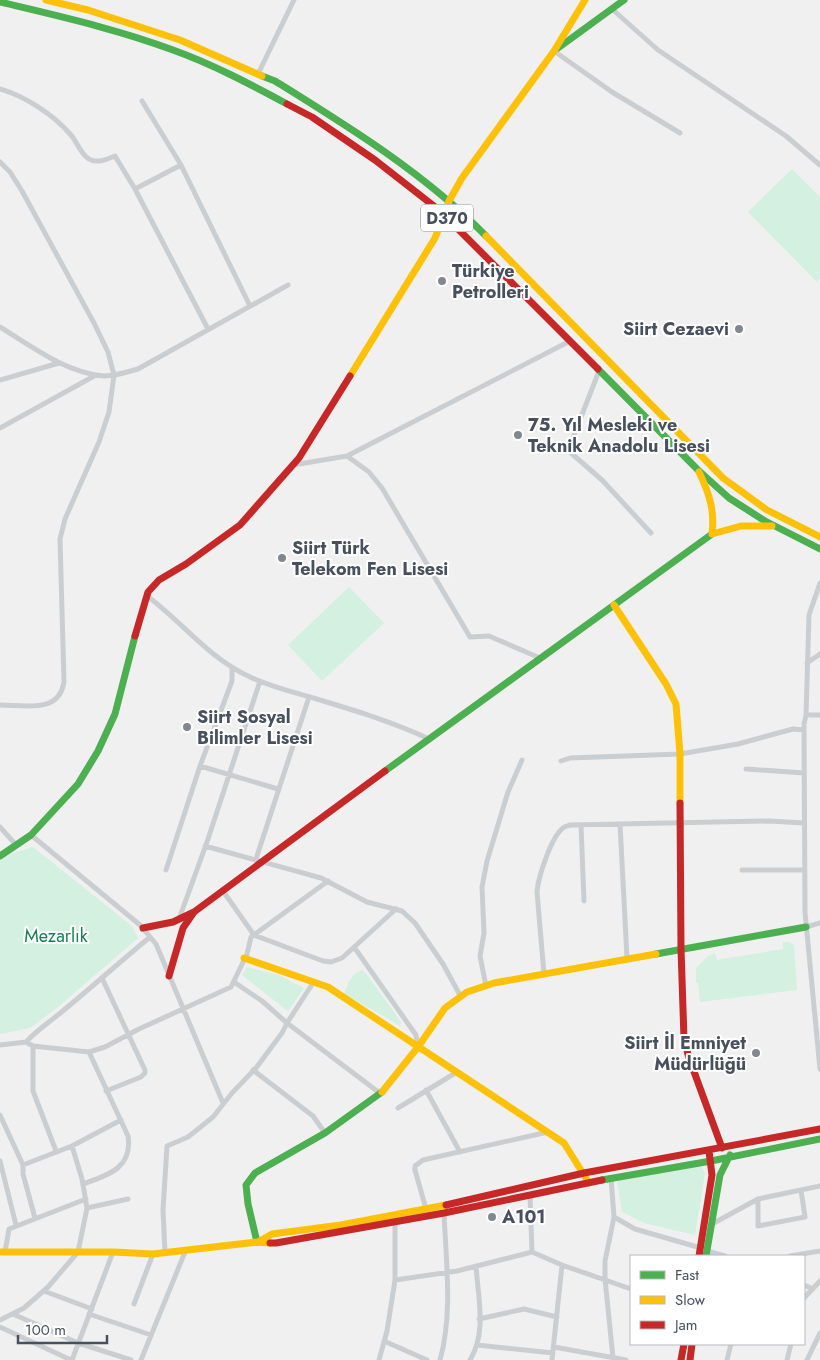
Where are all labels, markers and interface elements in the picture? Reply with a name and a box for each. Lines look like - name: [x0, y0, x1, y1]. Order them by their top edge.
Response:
- road number: D370: [421, 204, 473, 232]
- place label: Türkiye Petrolleri: [452, 258, 529, 305]
- marker: Türkiye Petrolleri: [436, 275, 448, 287]
- place label: Siirt Cezaevi: [623, 316, 729, 342]
- marker: Siirt Cezaevi: [733, 323, 745, 335]
- place label: 75. Yıl Mesleki ve Teknik Anadolu Lisesi: [528, 412, 710, 459]
- marker: 75. Yıl Mesleki ve Teknik Anadolu Lisesi: [512, 429, 524, 441]
- place label: Siirt Türk Telekom Fen Lisesi: [292, 535, 448, 582]
- marker: Siirt Türk Telekom Fen Lisesi: [276, 552, 288, 564]
- place label: Siirt Sosyal Bilimler Lisesi: [197, 704, 313, 751]
- marker: Siirt Sosyal Bilimler Lisesi: [181, 721, 193, 733]
- park label: Mezarlık: [24, 923, 88, 949]
- place label: Siirt İl Emniyet Müdürlüğü: [624, 1030, 746, 1077]
- marker: Siirt İl Emniyet Müdürlüğü: [750, 1047, 762, 1059]
- place label: A101: [501, 1204, 545, 1230]
- marker: A101: [486, 1211, 498, 1223]
- legend: [630, 1255, 805, 1345]
- text: Fast: [675, 1264, 699, 1286]
- text: Slow: [675, 1289, 706, 1311]
- scale bar: [18, 1312, 106, 1344]
- text: Jam: [673, 1314, 698, 1336]
- text: 100 m: [25, 1319, 66, 1341]

